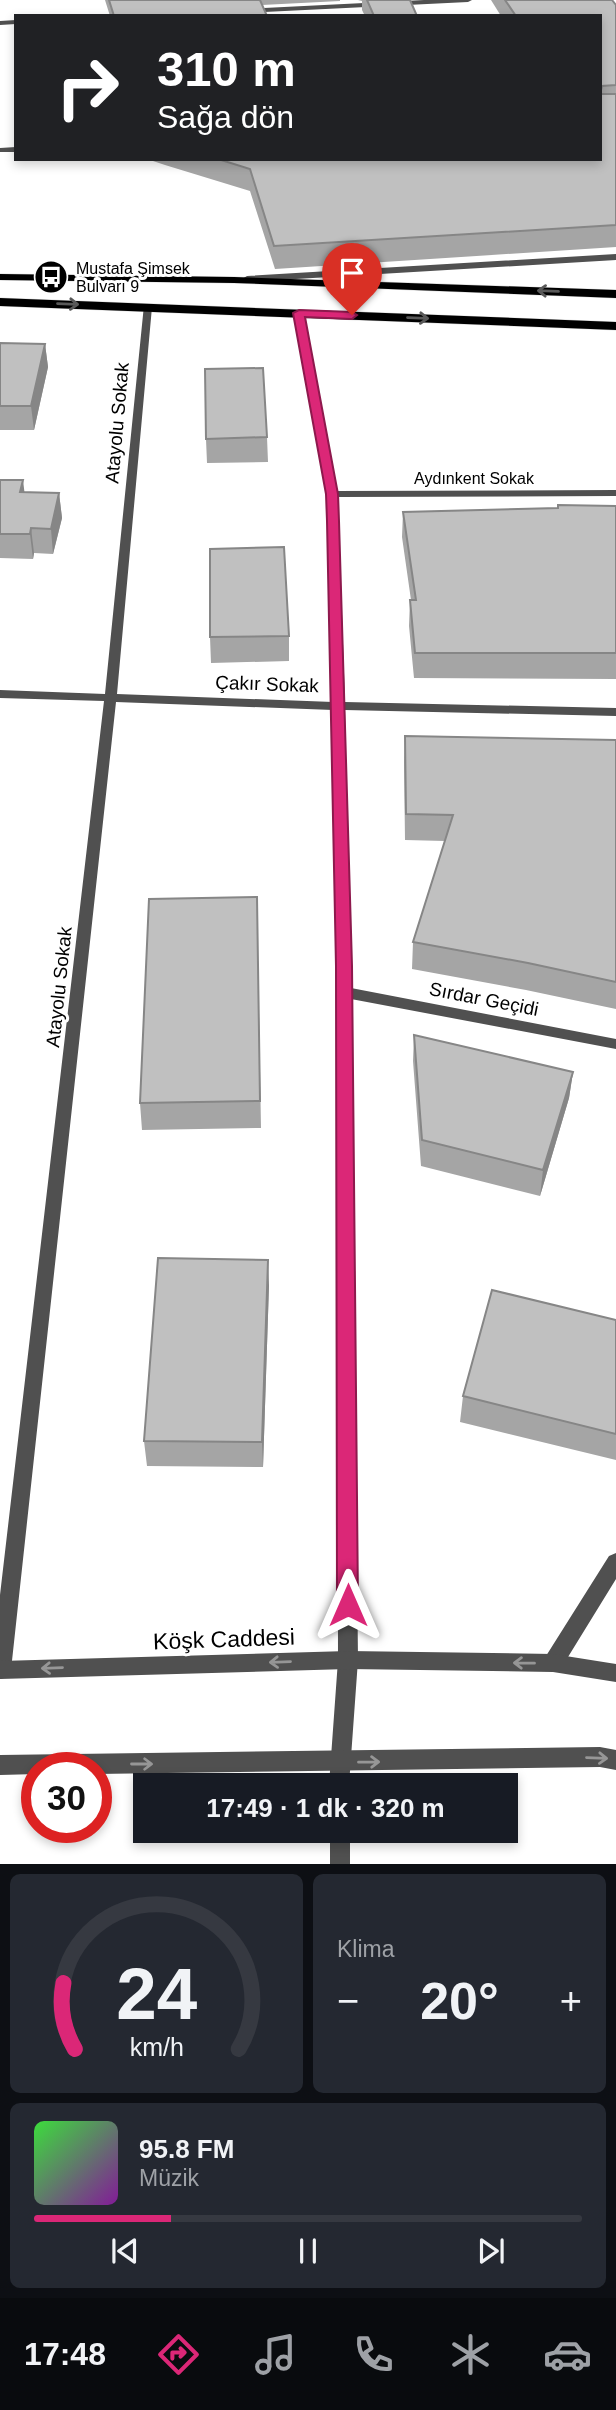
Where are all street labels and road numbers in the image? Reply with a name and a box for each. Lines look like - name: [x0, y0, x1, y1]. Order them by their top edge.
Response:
- street label: Atayolu Sokak: [101, 361, 133, 484]
- street label: Aydınkent Sokak: [414, 470, 535, 487]
- street label: Çakır Sokak: [215, 672, 320, 696]
- street label: Atayolu Sokak: [42, 925, 76, 1048]
- street label: Sırdar Geçidi: [428, 978, 540, 1020]
- street label: Köşk Caddesi: [153, 1624, 295, 1654]

